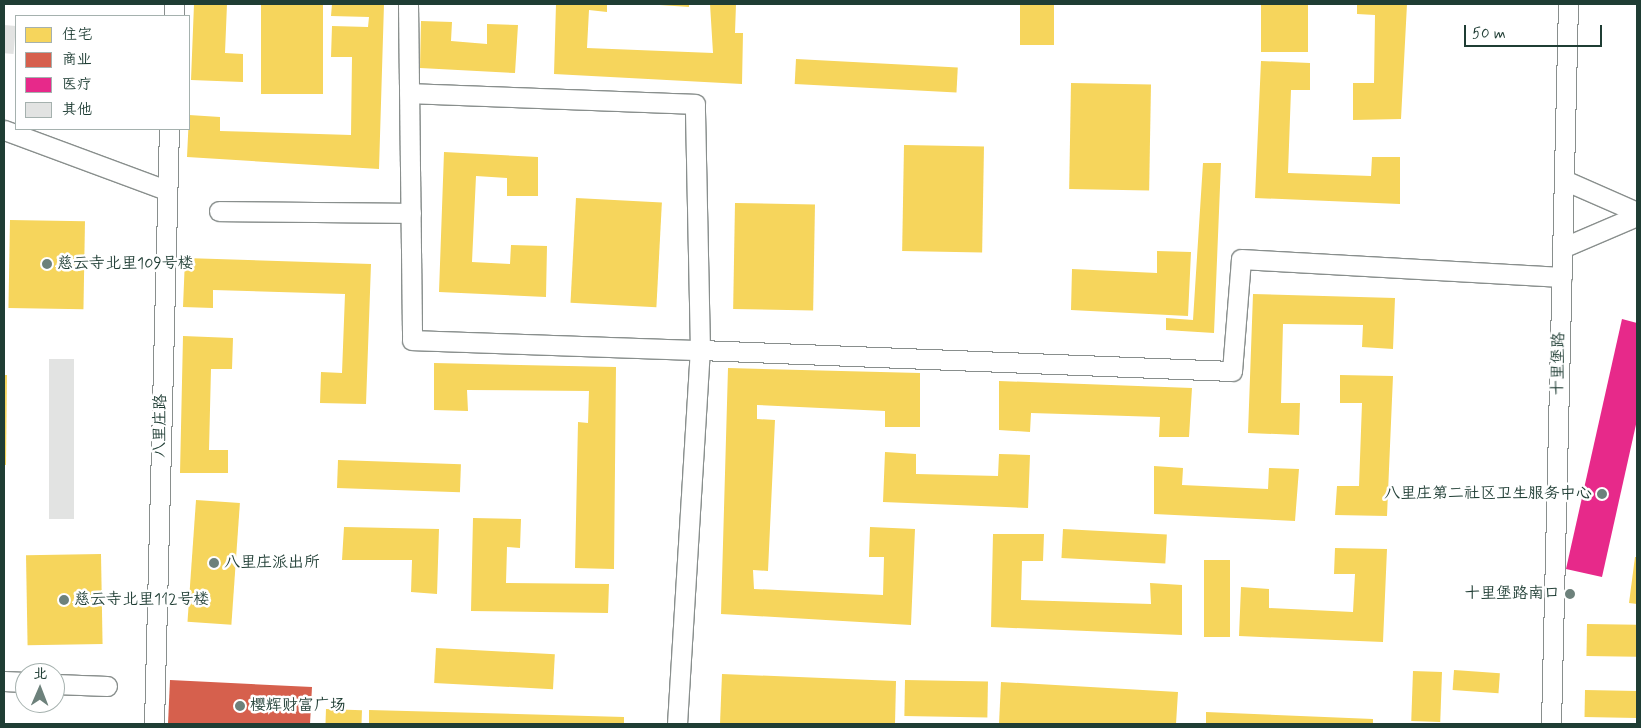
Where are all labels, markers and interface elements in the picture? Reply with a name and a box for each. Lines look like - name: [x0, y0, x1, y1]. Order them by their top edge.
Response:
- legend: [15, 15, 190, 130]
- scale bar: [1466, 15, 1604, 47]
- text: 50 m: [1472, 24, 1506, 44]
- text: 住宅: [62, 25, 92, 45]
- text: 商业: [62, 50, 92, 70]
- text: 医疗: [62, 75, 92, 95]
- text: 其他: [62, 100, 92, 120]
- place label: 慈云寺北里109号楼: [57, 254, 194, 274]
- marker: 慈云寺北里109号楼: [41, 258, 53, 270]
- street label: 十里堡路: [1549, 332, 1569, 396]
- street label: 八里庄路: [151, 394, 171, 458]
- place label: 八里庄第二社区卫生服务中心: [1384, 484, 1592, 504]
- marker: 八里庄第二社区卫生服务中心: [1596, 488, 1608, 500]
- place label: 八里庄派出所: [224, 553, 320, 573]
- marker: 八里庄派出所: [208, 557, 220, 569]
- place label: 十里堡路南口: [1464, 584, 1560, 604]
- marker: 十里堡路南口: [1564, 588, 1576, 600]
- place label: 慈云寺北里112号楼: [74, 590, 210, 610]
- marker: 慈云寺北里112号楼: [58, 594, 70, 606]
- north arrow: [15, 663, 65, 713]
- text: 北: [33, 665, 47, 683]
- place label: 樱辉财富广场: [250, 696, 346, 716]
- marker: 樱辉财富广场: [234, 700, 246, 712]

